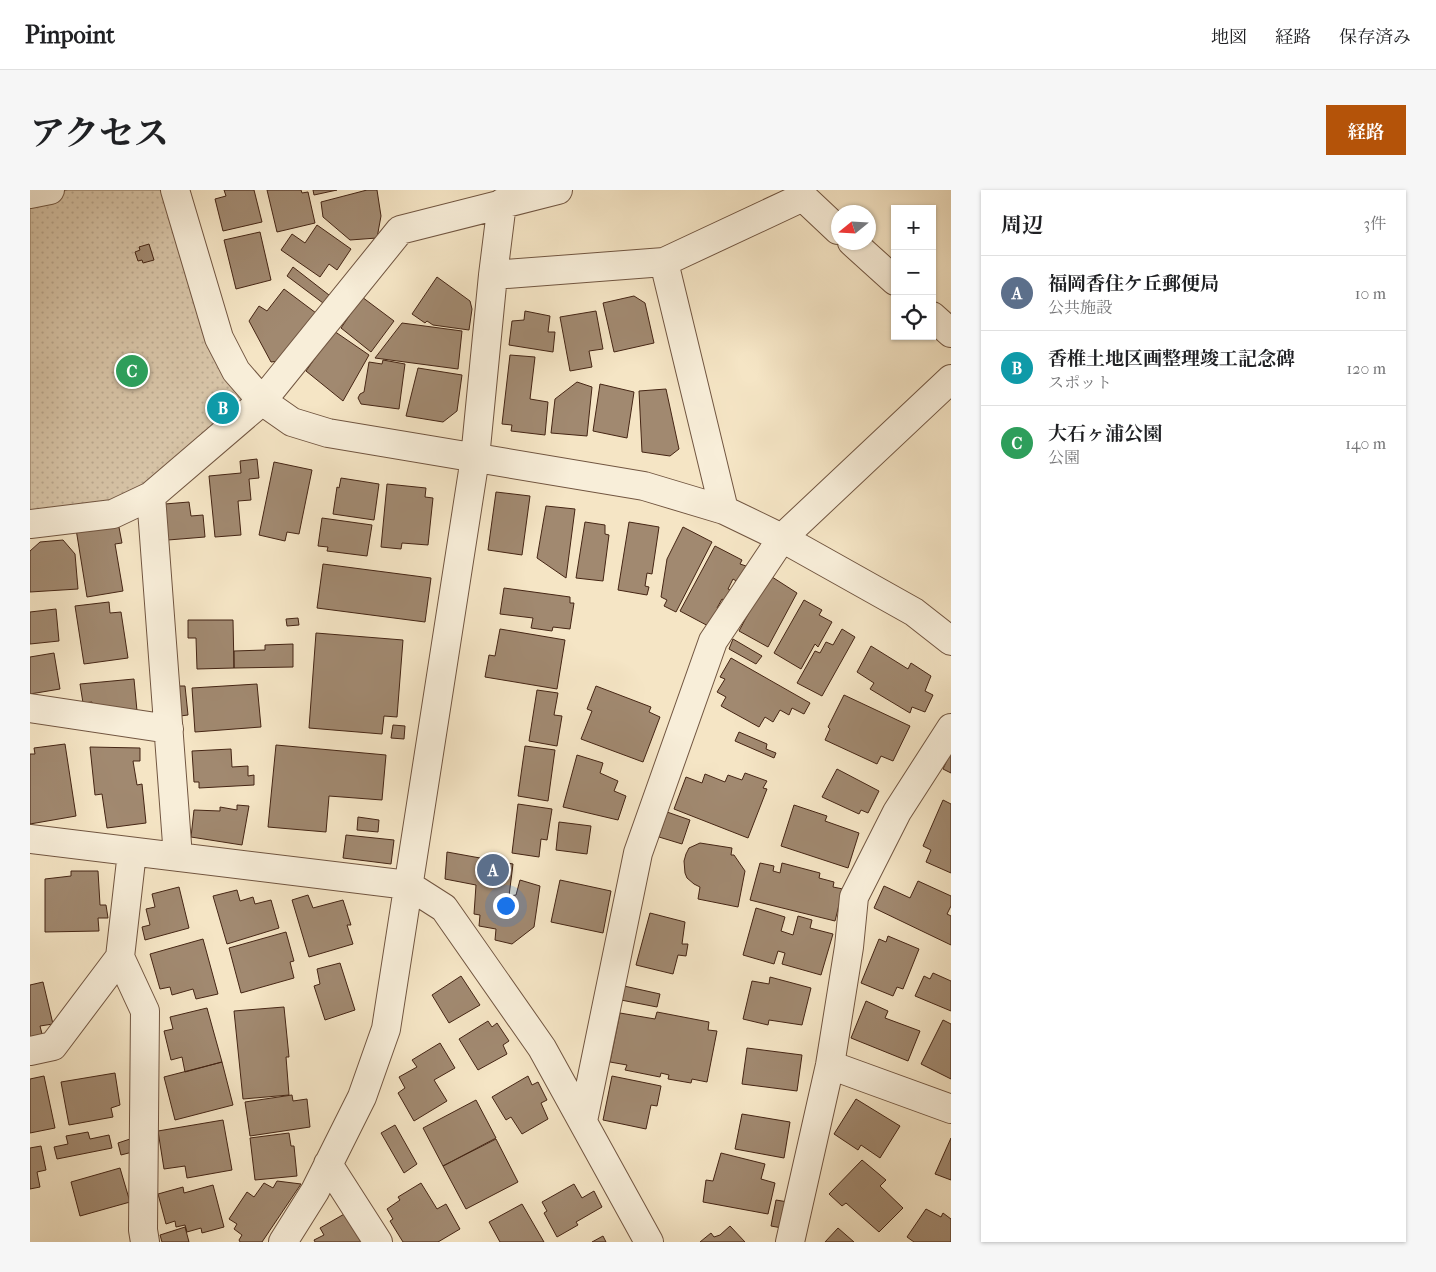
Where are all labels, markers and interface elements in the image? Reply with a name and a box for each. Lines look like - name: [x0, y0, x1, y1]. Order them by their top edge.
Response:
- text: Pinpoint: [25, 21, 115, 49]
- text: 地図: [1211, 27, 1247, 48]
- text: 経路: [1275, 27, 1311, 48]
- text: 保存済み: [1339, 27, 1411, 48]
- button: 経路: [1326, 105, 1406, 155]
- text: アクセス: [30, 113, 169, 154]
- north arrow: [831, 205, 876, 250]
- map controls: [891, 205, 936, 340]
- button: +: [891, 205, 936, 250]
- text: 周辺: [1001, 213, 1043, 237]
- text: 3件: [1363, 214, 1386, 233]
- button: −: [891, 250, 936, 295]
- text: 福岡香住ケ丘郵便局: [1048, 273, 1219, 295]
- text: A: [1012, 284, 1022, 303]
- text: 10 m: [1355, 284, 1386, 303]
- button: locate: [891, 295, 936, 340]
- text: 公共施設: [1048, 298, 1112, 317]
- text: 香椎土地区画整理竣工記念碑: [1048, 348, 1295, 370]
- pin: C: [116, 352, 148, 390]
- text: B: [1012, 359, 1022, 378]
- text: 120 m: [1347, 359, 1386, 378]
- text: スポット: [1048, 373, 1112, 392]
- pin: B: [207, 389, 239, 427]
- text: 大石ヶ浦公園: [1048, 423, 1162, 445]
- text: C: [1012, 434, 1022, 453]
- text: 140 m: [1345, 434, 1386, 453]
- text: 公園: [1048, 448, 1080, 467]
- pin: A: [477, 851, 509, 889]
- your location: [493, 893, 519, 919]

